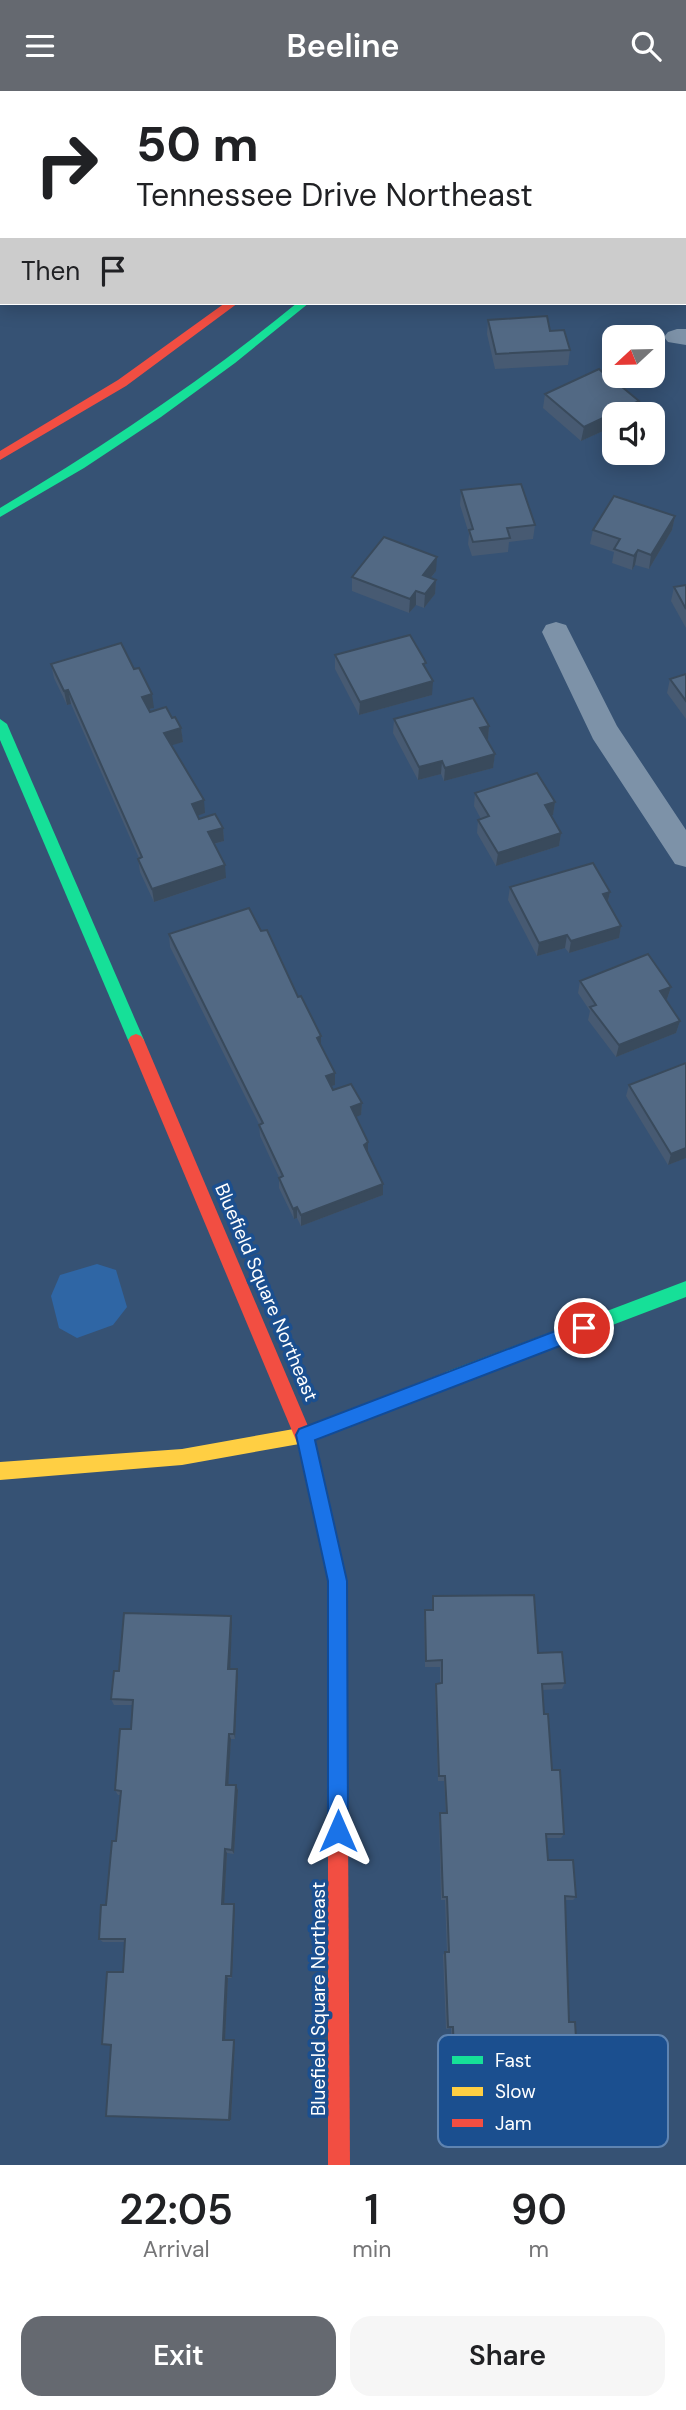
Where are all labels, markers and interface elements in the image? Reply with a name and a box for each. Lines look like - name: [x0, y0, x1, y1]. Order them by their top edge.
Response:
- text: Beeline: [287, 25, 399, 67]
- icon: menu: [21, 27, 59, 65]
- icon: search: [627, 27, 665, 65]
- text: 50 m: [136, 112, 259, 176]
- icon: right: [21, 119, 112, 210]
- text: Tennessee Drive Northeast: [136, 174, 533, 216]
- icon: arrive: [94, 252, 132, 290]
- text: Then: [21, 254, 80, 288]
- north arrow: [602, 325, 665, 389]
- map controls: [602, 325, 665, 465]
- button: sound: [602, 402, 665, 465]
- street label: Bluefield Square Northeast: [209, 1180, 324, 1405]
- pin: [554, 1298, 614, 1358]
- icon: arrive: [565, 1309, 603, 1347]
- position arrow: [301, 1794, 375, 1868]
- street label: Bluefield Square Northeast: [306, 1882, 331, 2116]
- legend: [438, 2035, 668, 2147]
- text: Fast: [495, 2048, 531, 2073]
- text: Slow: [495, 2079, 536, 2104]
- text: Jam: [495, 2111, 532, 2136]
- text: 22:05: [119, 2182, 233, 2237]
- text: 1: [365, 2182, 379, 2237]
- text: 90: [511, 2182, 567, 2237]
- text: Arrival: [143, 2234, 210, 2264]
- text: min: [352, 2234, 392, 2264]
- text: m: [529, 2234, 549, 2264]
- button: Exit: [21, 2316, 336, 2396]
- button: Share: [350, 2316, 665, 2396]

